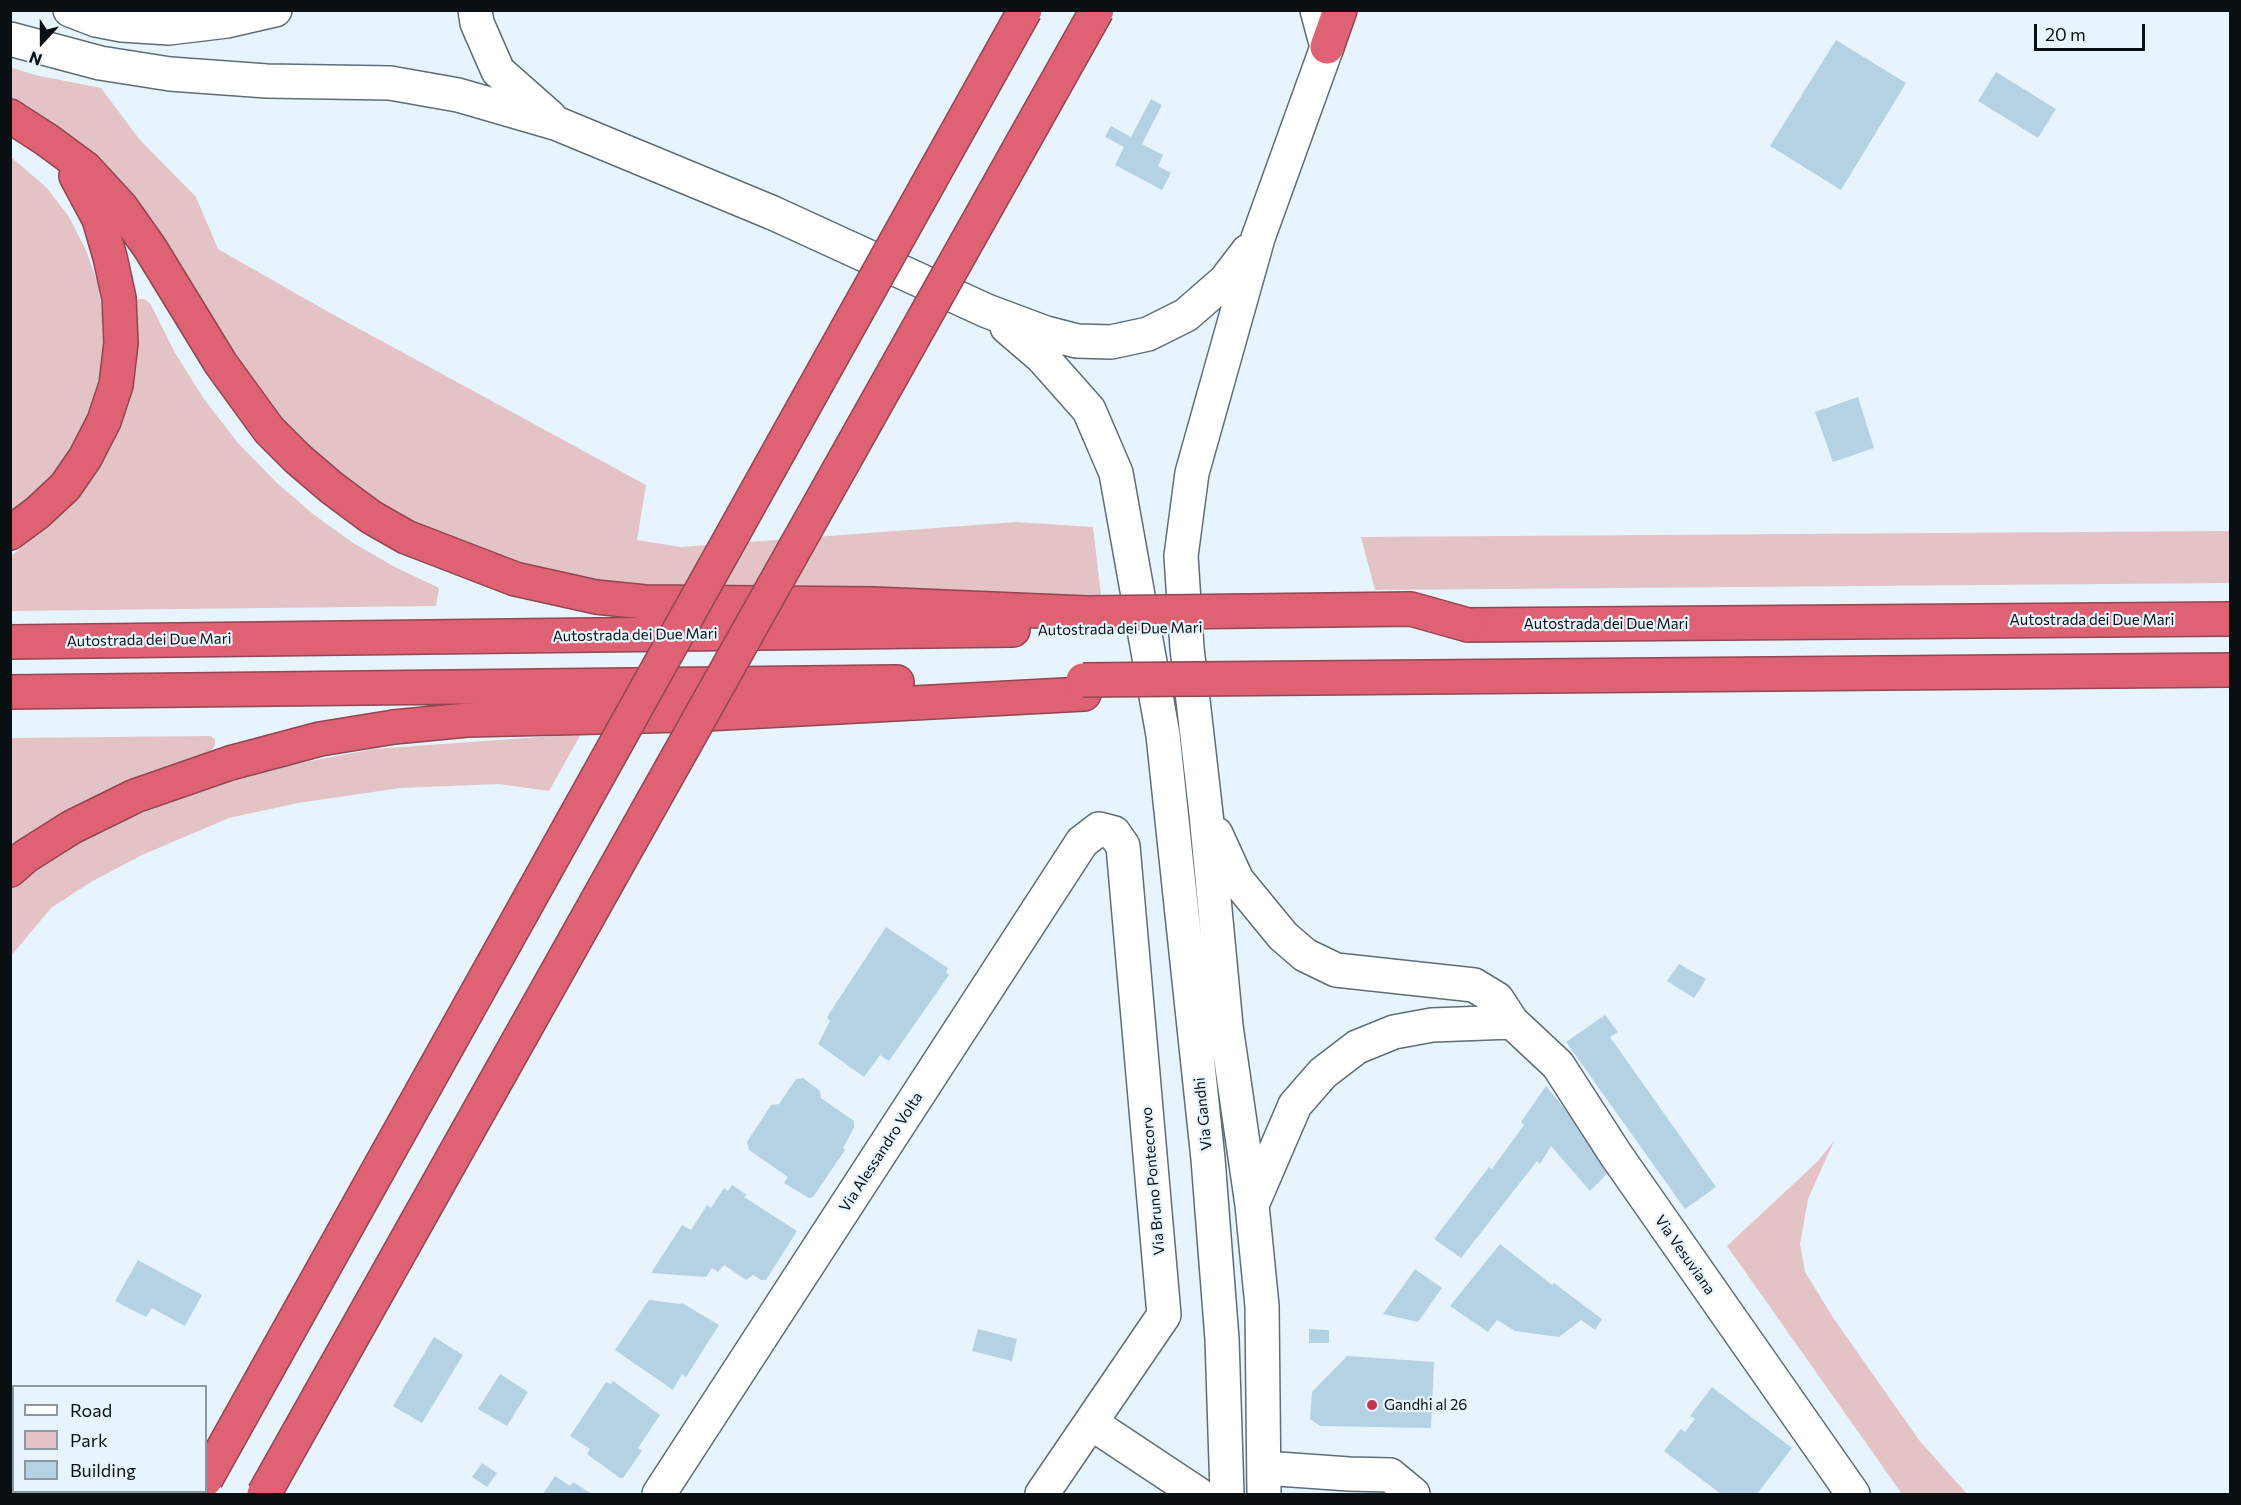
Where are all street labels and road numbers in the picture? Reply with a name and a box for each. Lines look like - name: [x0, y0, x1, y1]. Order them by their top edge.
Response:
- street label: Autostrada dei Due Mari: [2010, 611, 2174, 629]
- street label: Autostrada dei Due Mari: [1524, 615, 1688, 633]
- street label: Autostrada dei Due Mari: [1037, 619, 1203, 639]
- street label: Autostrada dei Due Mari: [552, 625, 718, 645]
- street label: Autostrada dei Due Mari: [66, 630, 232, 650]
- street label: Via Gandhi: [1190, 1077, 1216, 1151]
- street label: Via Alessandro Volta: [836, 1089, 926, 1215]
- street label: Via Bruno Pontecorvo: [1138, 1106, 1168, 1256]
- street label: Via Vesuviana: [1651, 1212, 1719, 1298]

